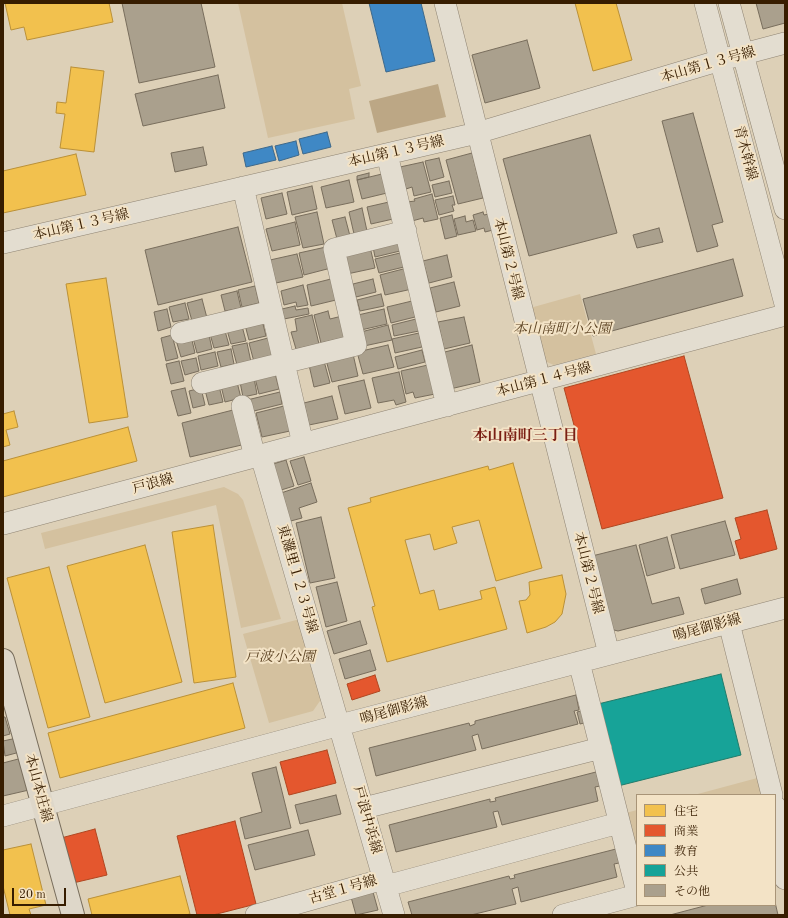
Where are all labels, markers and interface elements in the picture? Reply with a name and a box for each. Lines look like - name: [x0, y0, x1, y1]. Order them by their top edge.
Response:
- street label: 本山第１３号線: [659, 43, 757, 87]
- street label: 青木幹線: [730, 124, 760, 182]
- street label: 本山第１３号線: [346, 133, 446, 171]
- street label: 本山第１３号線: [31, 206, 131, 244]
- street label: 本山第２号線: [490, 216, 526, 302]
- park label: 本山南町小公園: [513, 321, 611, 337]
- street label: 本山第１４号線: [494, 359, 594, 401]
- district label: 本山南町三丁目: [473, 427, 577, 445]
- street label: 戸浪線: [131, 470, 175, 498]
- street label: 東灘里１２３号線: [273, 523, 321, 635]
- street label: 本山第２号線: [570, 530, 606, 616]
- street label: 鳴尾御影線: [671, 611, 743, 645]
- park label: 戸波小公園: [245, 649, 315, 665]
- street label: 鳴尾御影線: [358, 694, 430, 728]
- street label: 本山本庄線: [21, 752, 55, 824]
- street label: 戸浪中浜線: [349, 784, 385, 856]
- legend: [636, 794, 776, 906]
- text: 住宅: [674, 806, 698, 818]
- text: 商業: [674, 826, 698, 838]
- text: 教育: [674, 846, 698, 858]
- text: 公共: [674, 866, 698, 878]
- street label: 古堂１号線: [307, 872, 379, 908]
- scale bar: [14, 880, 68, 906]
- text: その他: [674, 886, 710, 898]
- text: 20 m: [19, 889, 46, 901]

